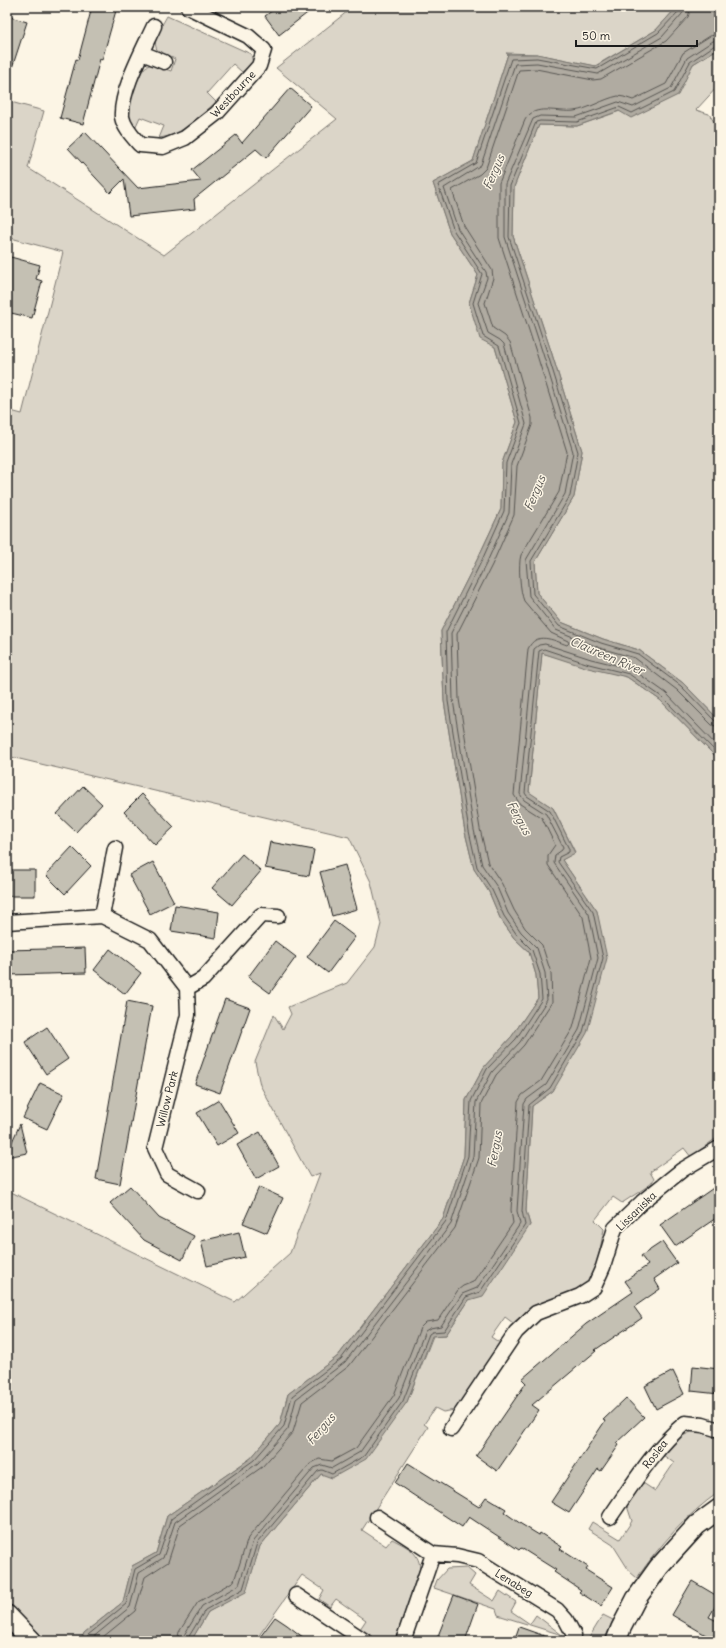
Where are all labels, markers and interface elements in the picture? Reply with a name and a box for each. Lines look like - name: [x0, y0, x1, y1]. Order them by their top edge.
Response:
- scale bar: [576, 22, 697, 48]
- text: 50 m: [582, 28, 611, 43]
- street label: Westbourne: [208, 67, 259, 121]
- water label: Fergus: [479, 151, 508, 192]
- water label: Fergus: [520, 472, 549, 513]
- water label: Claureen River: [568, 633, 648, 679]
- water label: Fergus: [504, 798, 536, 839]
- street label: Willow Park: [153, 1069, 181, 1129]
- water label: Fergus: [484, 1128, 506, 1168]
- street label: Lissaniska: [613, 1188, 659, 1234]
- water label: Fergus: [303, 1409, 339, 1447]
- street label: Roslea: [639, 1437, 671, 1471]
- street label: Lenabeg: [492, 1566, 536, 1600]

